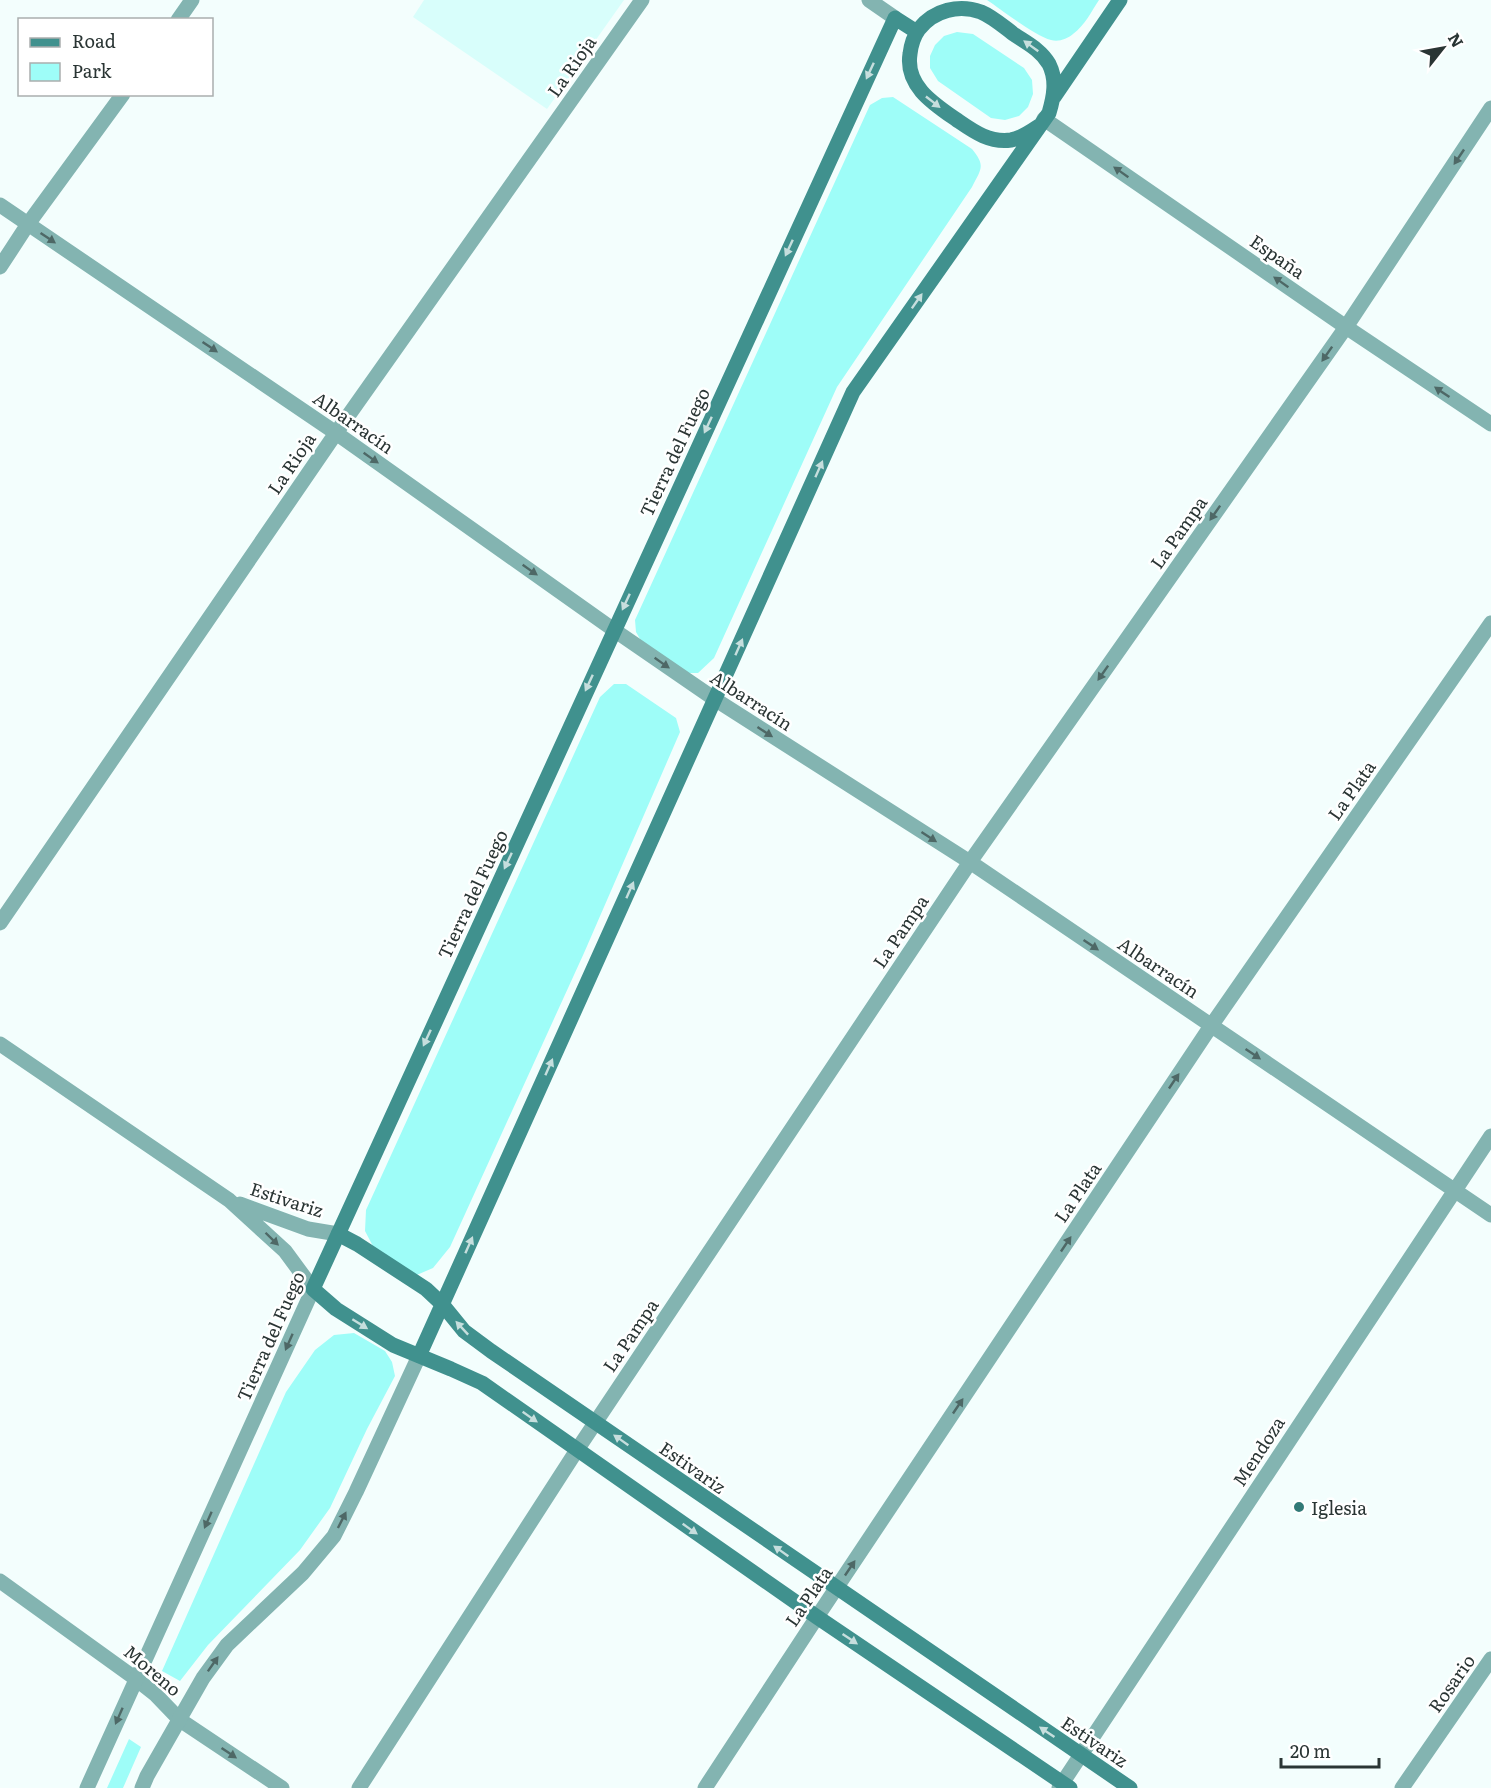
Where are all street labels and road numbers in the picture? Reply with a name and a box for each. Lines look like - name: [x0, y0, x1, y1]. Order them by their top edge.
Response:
- street label: La Rioja: [540, 30, 602, 102]
- street label: España: [1245, 227, 1311, 285]
- street label: Tierra del Fuego: [632, 383, 716, 521]
- street label: Albarracín: [308, 384, 400, 460]
- street label: La Rioja: [260, 426, 322, 499]
- street label: La Pampa: [1143, 490, 1213, 574]
- street label: Albarracín: [706, 663, 799, 737]
- street label: La Plata: [1321, 754, 1382, 825]
- street label: Tierra del Fuego: [430, 825, 514, 963]
- street label: La Pampa: [866, 889, 935, 973]
- street label: Albarracín: [1113, 930, 1205, 1004]
- street label: La Plata: [1047, 1156, 1107, 1228]
- street label: Estivariz: [247, 1175, 327, 1224]
- street label: Tierra del Fuego: [229, 1267, 311, 1405]
- street label: La Pampa: [596, 1293, 665, 1377]
- street label: Mendoza: [1225, 1411, 1291, 1491]
- street label: Estivariz: [654, 1434, 732, 1500]
- street label: La Plata: [778, 1560, 838, 1632]
- street label: Moreno: [118, 1638, 188, 1702]
- street label: Rosario: [1421, 1648, 1481, 1718]
- street label: Estivariz: [1056, 1709, 1134, 1773]

